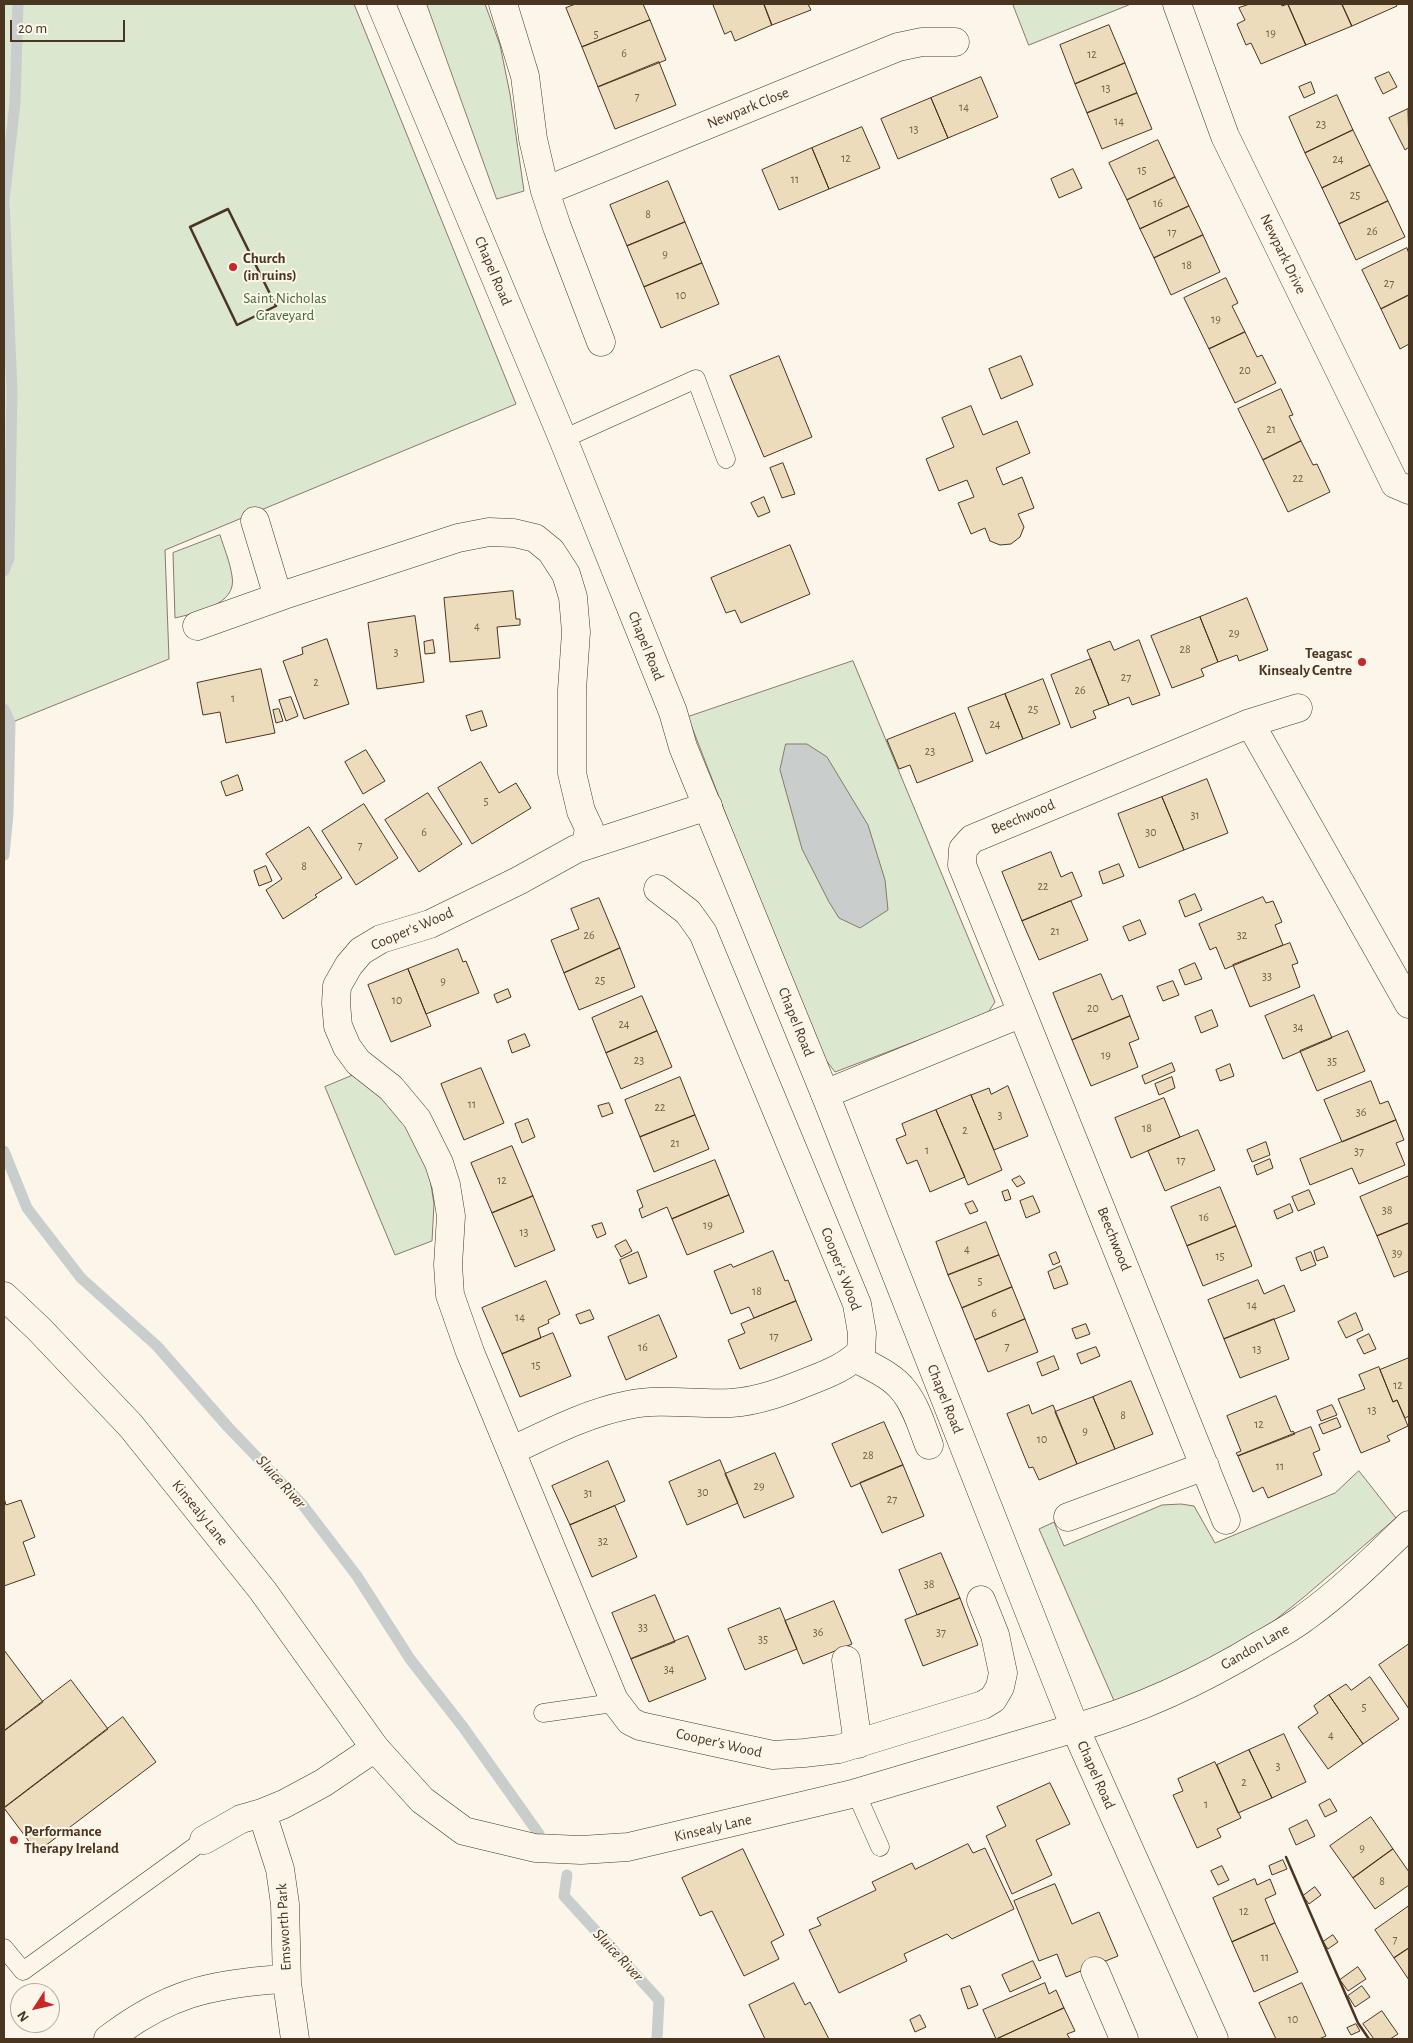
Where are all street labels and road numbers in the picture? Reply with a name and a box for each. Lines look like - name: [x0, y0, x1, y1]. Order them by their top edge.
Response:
- street label: Newpark Close: [704, 83, 792, 133]
- street label: Newpark Drive: [1256, 211, 1310, 297]
- street label: Chapel Road: [470, 234, 516, 308]
- street label: Chapel Road: [624, 609, 668, 683]
- street label: Beechwood: [988, 796, 1058, 838]
- street label: Cooper's Wood: [368, 904, 456, 954]
- street label: Chapel Road: [774, 985, 818, 1059]
- street label: Beechwood: [1093, 1204, 1135, 1274]
- street label: Cooper's Wood: [817, 1225, 865, 1313]
- street label: Chapel Road: [923, 1362, 967, 1436]
- street label: Kinsealy Lane: [168, 1477, 232, 1549]
- street label: Gandon Lane: [1217, 1620, 1293, 1674]
- street label: Cooper's Wood: [674, 1724, 764, 1762]
- street label: Chapel Road: [1073, 1738, 1119, 1812]
- street label: Kinsealy Lane: [672, 1810, 754, 1846]
- street label: Emsworth Park: [273, 1883, 295, 1971]

